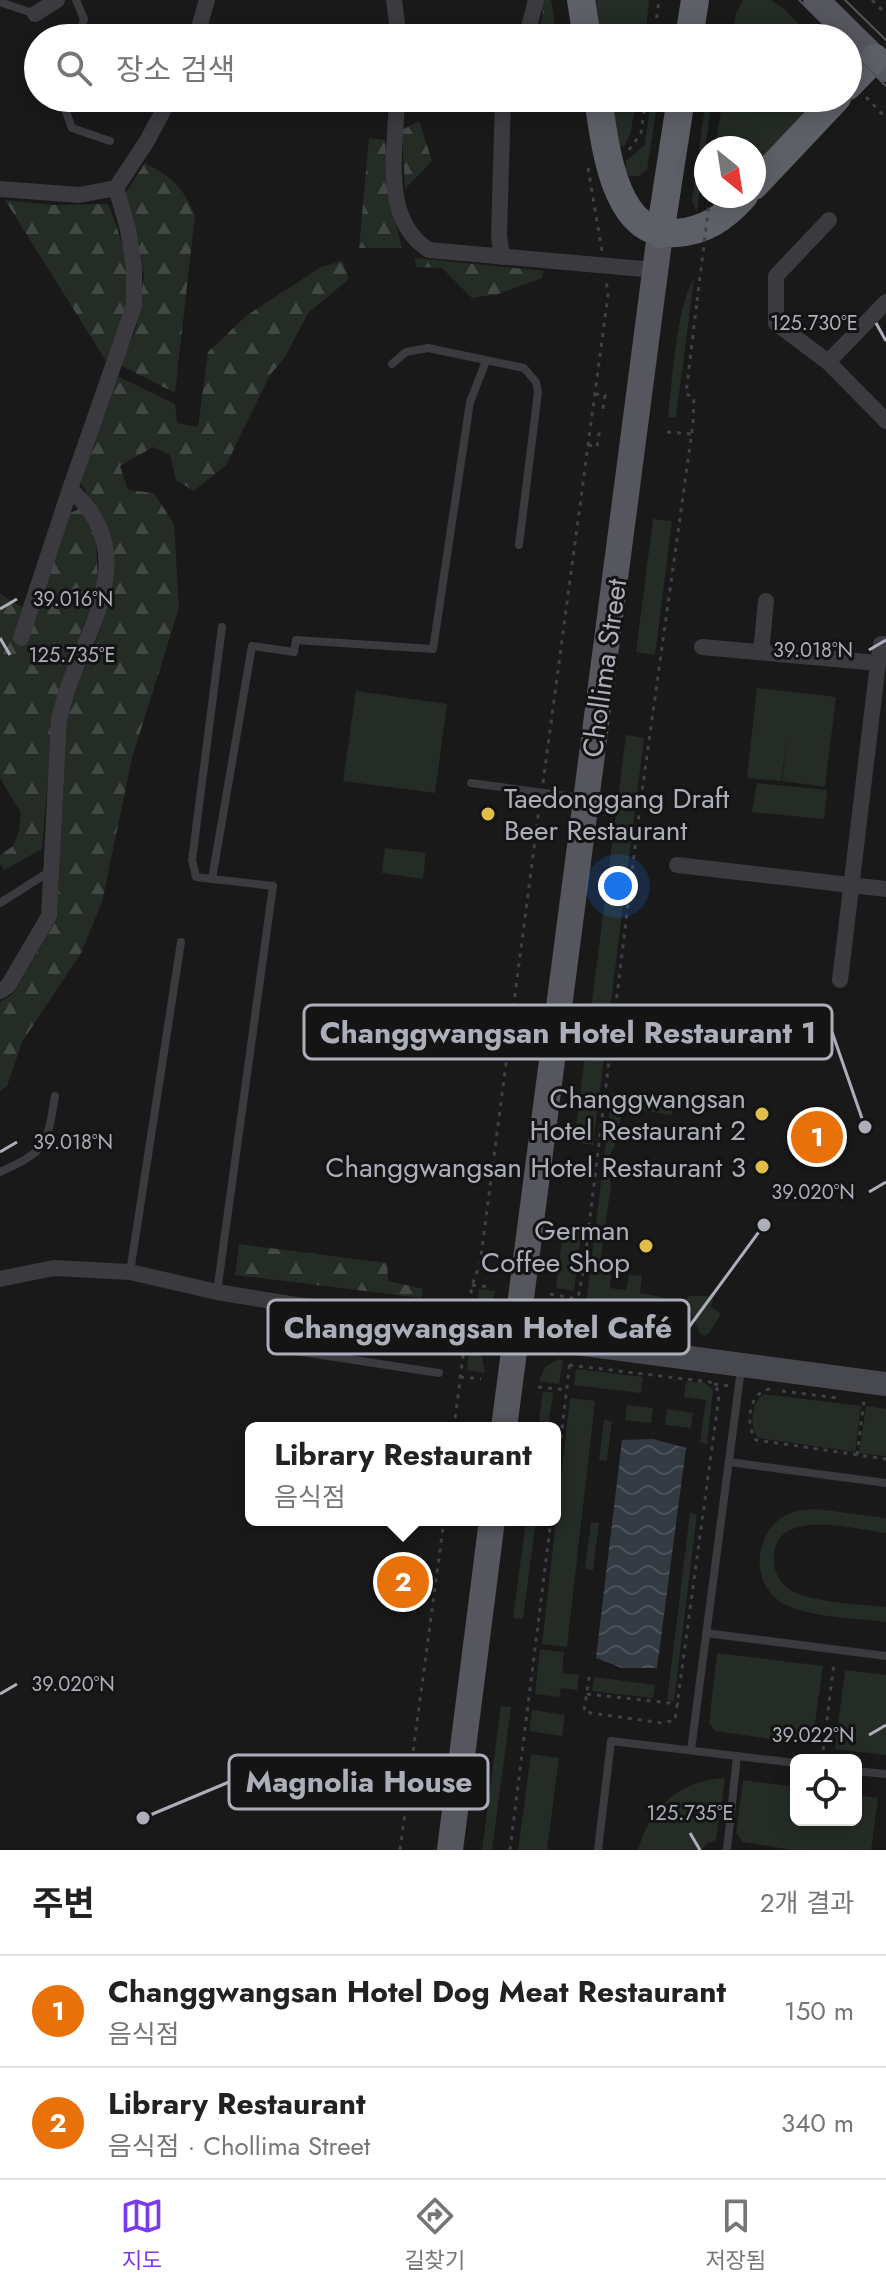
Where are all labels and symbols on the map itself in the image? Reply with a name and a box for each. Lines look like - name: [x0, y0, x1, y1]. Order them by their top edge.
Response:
- north arrow: [694, 136, 766, 208]
- text: 125.730°E: [770, 309, 858, 338]
- street label: Chollima Street: [572, 576, 637, 760]
- text: 39.016°N: [33, 585, 113, 614]
- text: 39.018°N: [773, 636, 853, 665]
- text: 125.735°E: [29, 641, 115, 670]
- place label: Taedonggang Draft Beer Restaurant: [504, 778, 730, 851]
- marker: Taedonggang Draft Beer Restaurant: [479, 805, 497, 823]
- your location: [598, 866, 638, 906]
- callout: Changgwangsan Hotel Restaurant 1: [304, 1005, 832, 1059]
- text: Changgwangsan Hotel Restaurant 1: [320, 1011, 816, 1054]
- place label: Changgwangsan Hotel Restaurant 2: [530, 1078, 746, 1151]
- marker: Changgwangsan Hotel Restaurant 2: [753, 1105, 771, 1123]
- pin: 1: [791, 1107, 843, 1167]
- text: 39.018°N: [33, 1128, 113, 1157]
- place label: Changgwangsan Hotel Restaurant 3: [325, 1147, 746, 1188]
- marker: Changgwangsan Hotel Restaurant 3: [753, 1158, 771, 1176]
- text: 39.020°N: [771, 1178, 855, 1207]
- place label: German Coffee Shop: [481, 1210, 630, 1283]
- marker: German Coffee Shop: [637, 1237, 655, 1255]
- callout: Changgwangsan Hotel Café: [268, 1300, 689, 1354]
- text: Changgwangsan Hotel Café: [284, 1306, 672, 1349]
- pin: 2: [377, 1552, 429, 1612]
- text: 39.020°N: [31, 1670, 115, 1699]
- text: 39.022°N: [772, 1721, 854, 1750]
- callout: Magnolia House: [229, 1755, 488, 1809]
- text: Magnolia House: [245, 1760, 473, 1803]
- text: 125.735°E: [647, 1799, 733, 1828]

